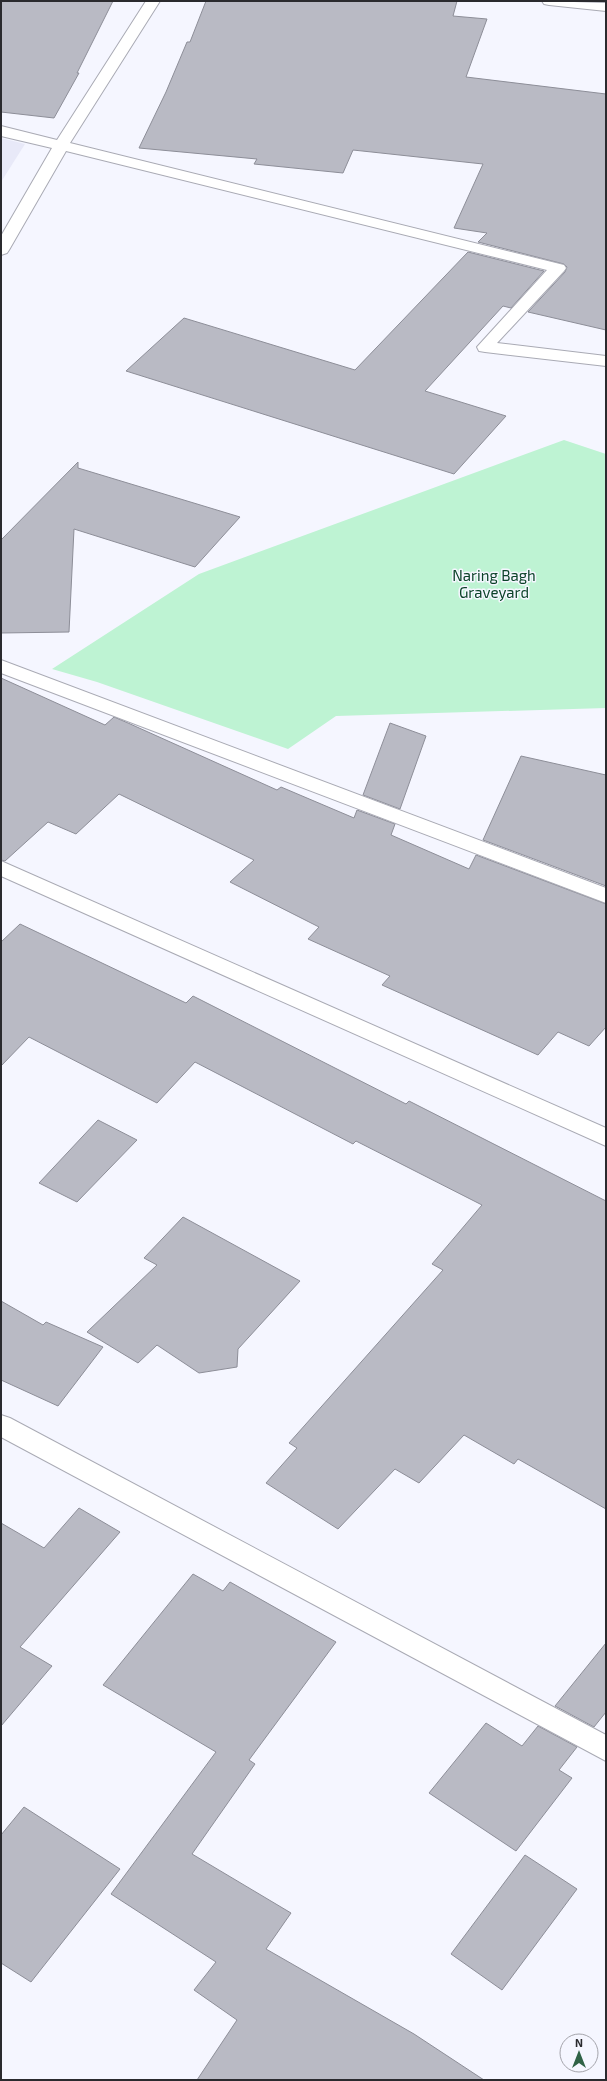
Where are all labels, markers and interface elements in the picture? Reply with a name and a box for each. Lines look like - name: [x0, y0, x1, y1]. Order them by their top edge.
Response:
- park label: Naring Bagh Graveyard: [452, 566, 536, 601]
- north arrow: [559, 2033, 599, 2073]
- text: N: [575, 2036, 583, 2049]

